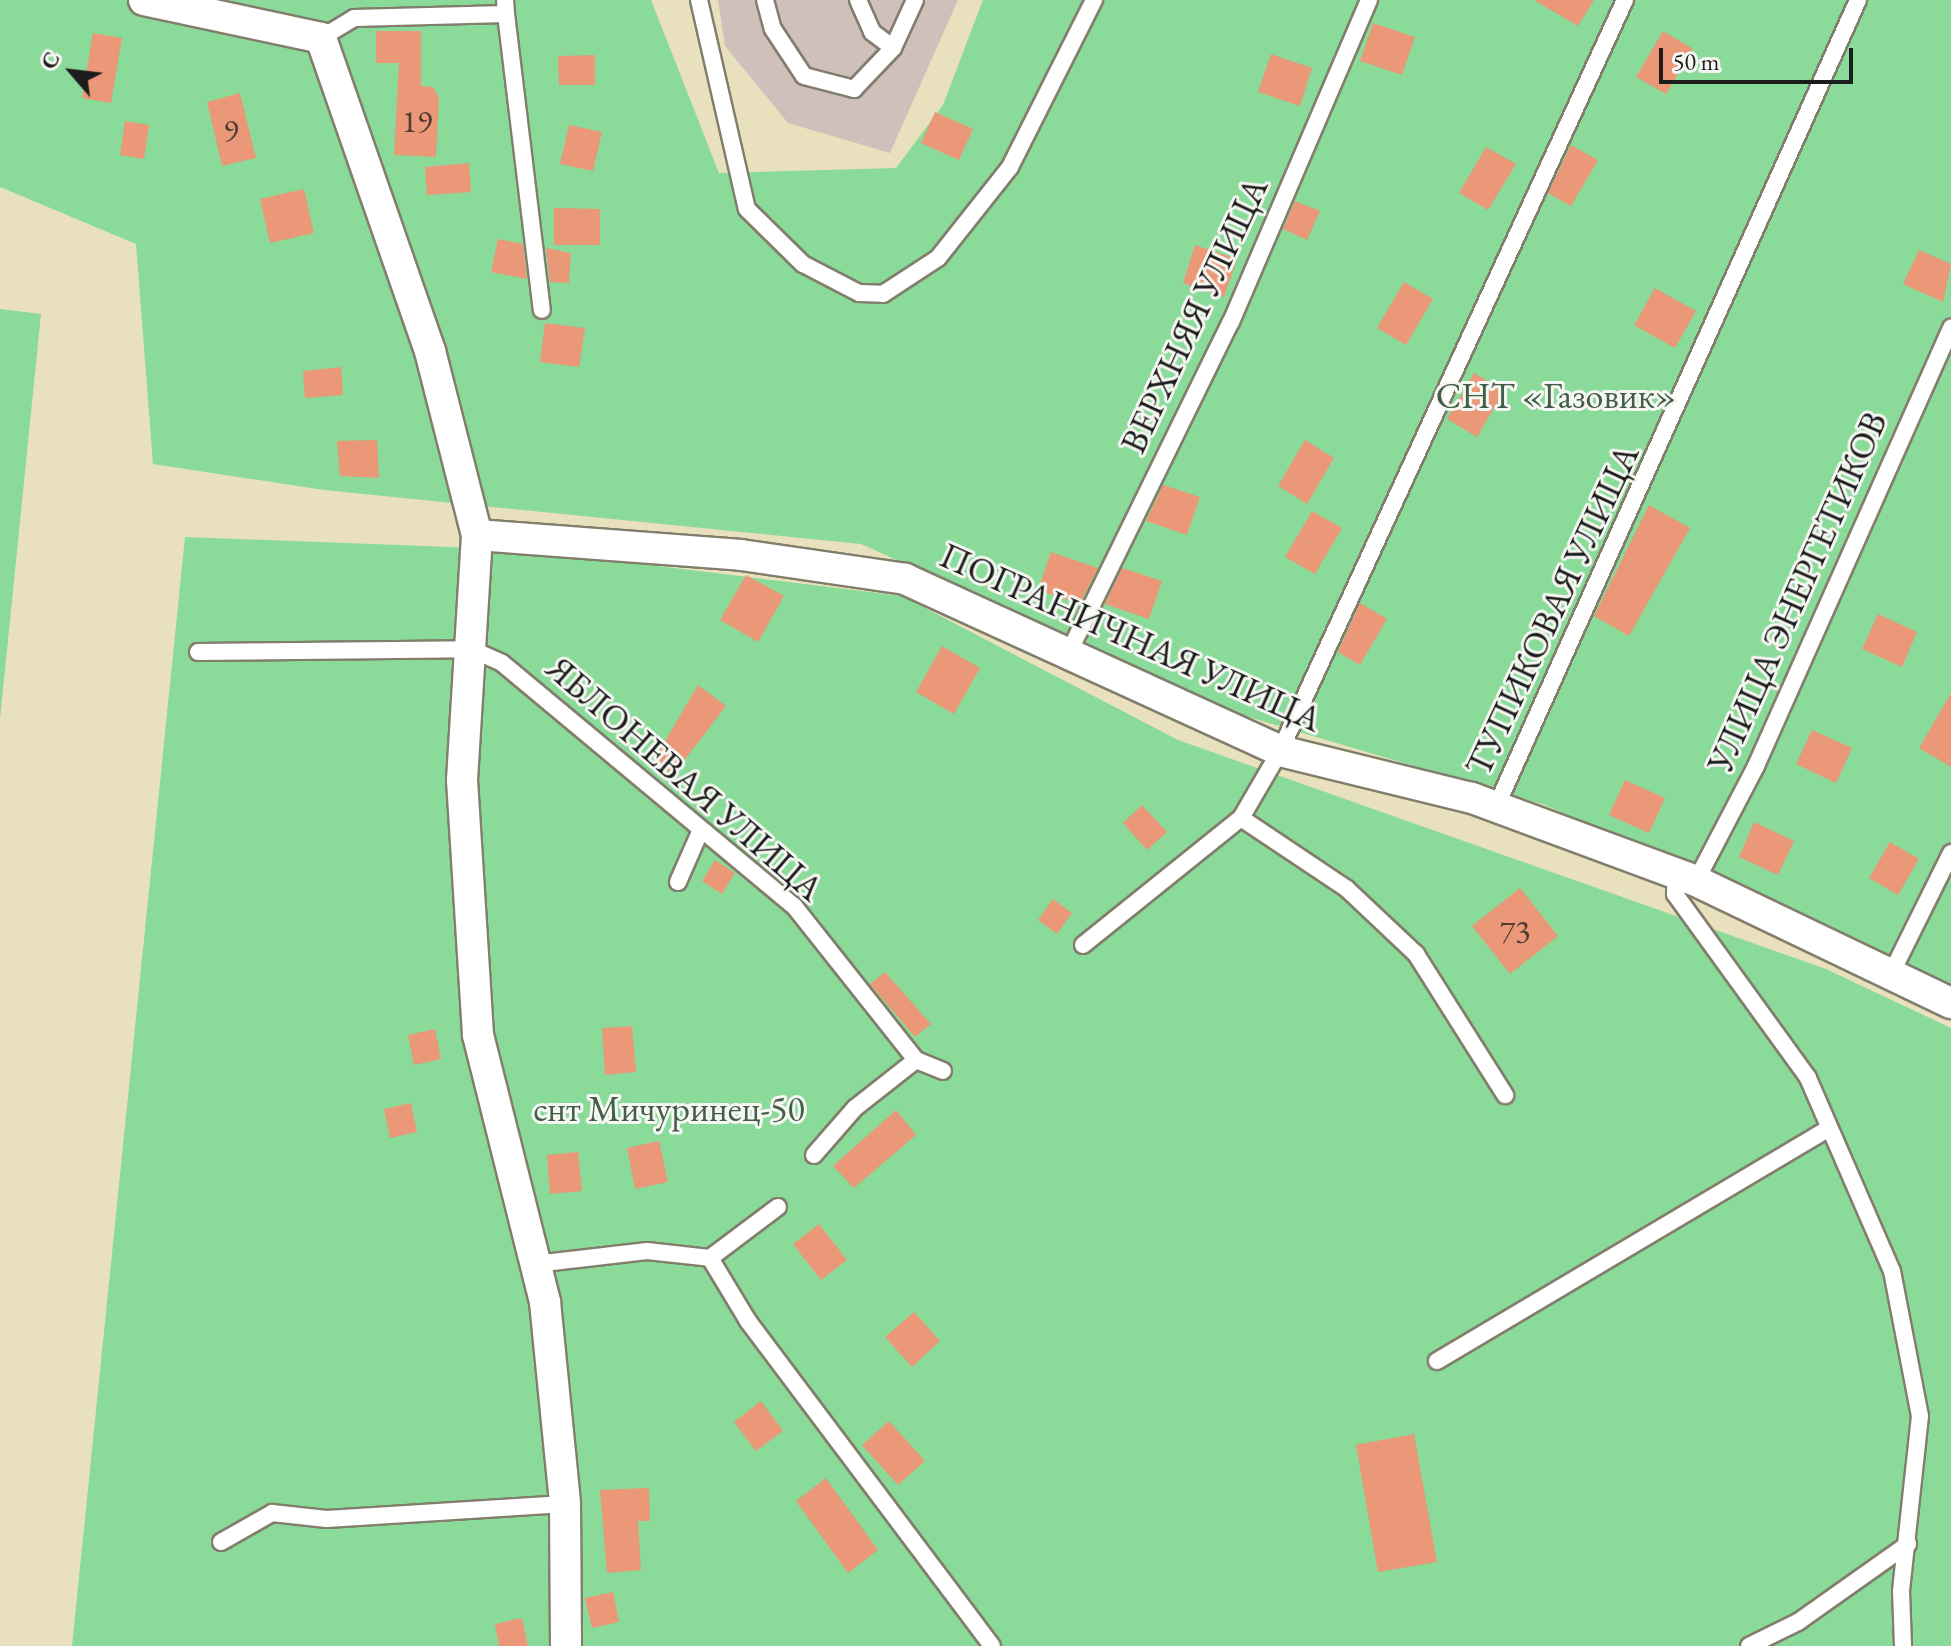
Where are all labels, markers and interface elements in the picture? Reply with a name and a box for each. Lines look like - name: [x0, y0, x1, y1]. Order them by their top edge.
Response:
- north arrow: [32, 32, 112, 112]
- scale bar: [1663, 32, 1857, 82]
- text: 50 m: [1673, 46, 1720, 77]
- text: С: [34, 47, 67, 74]
- house number: 19: [402, 102, 432, 140]
- house number: 9: [223, 111, 239, 149]
- street label: ВЕРХНЯЯ УЛИЦА: [1111, 170, 1277, 460]
- park label: СНТ «Газовик»: [1436, 374, 1676, 418]
- street label: УЛИЦА ЭНЕРГЕТИКОВ: [1698, 405, 1896, 779]
- street label: ТУПИКОВАЯ УЛИЦА: [1456, 437, 1648, 783]
- street label: ПОГРАНИЧНАЯ УЛИЦА: [934, 533, 1328, 741]
- street label: ЯБЛОНЕВАЯ УЛИЦА: [538, 646, 832, 910]
- house number: 73: [1500, 912, 1530, 950]
- park label: снт Мичуринец-50: [533, 1087, 805, 1131]

